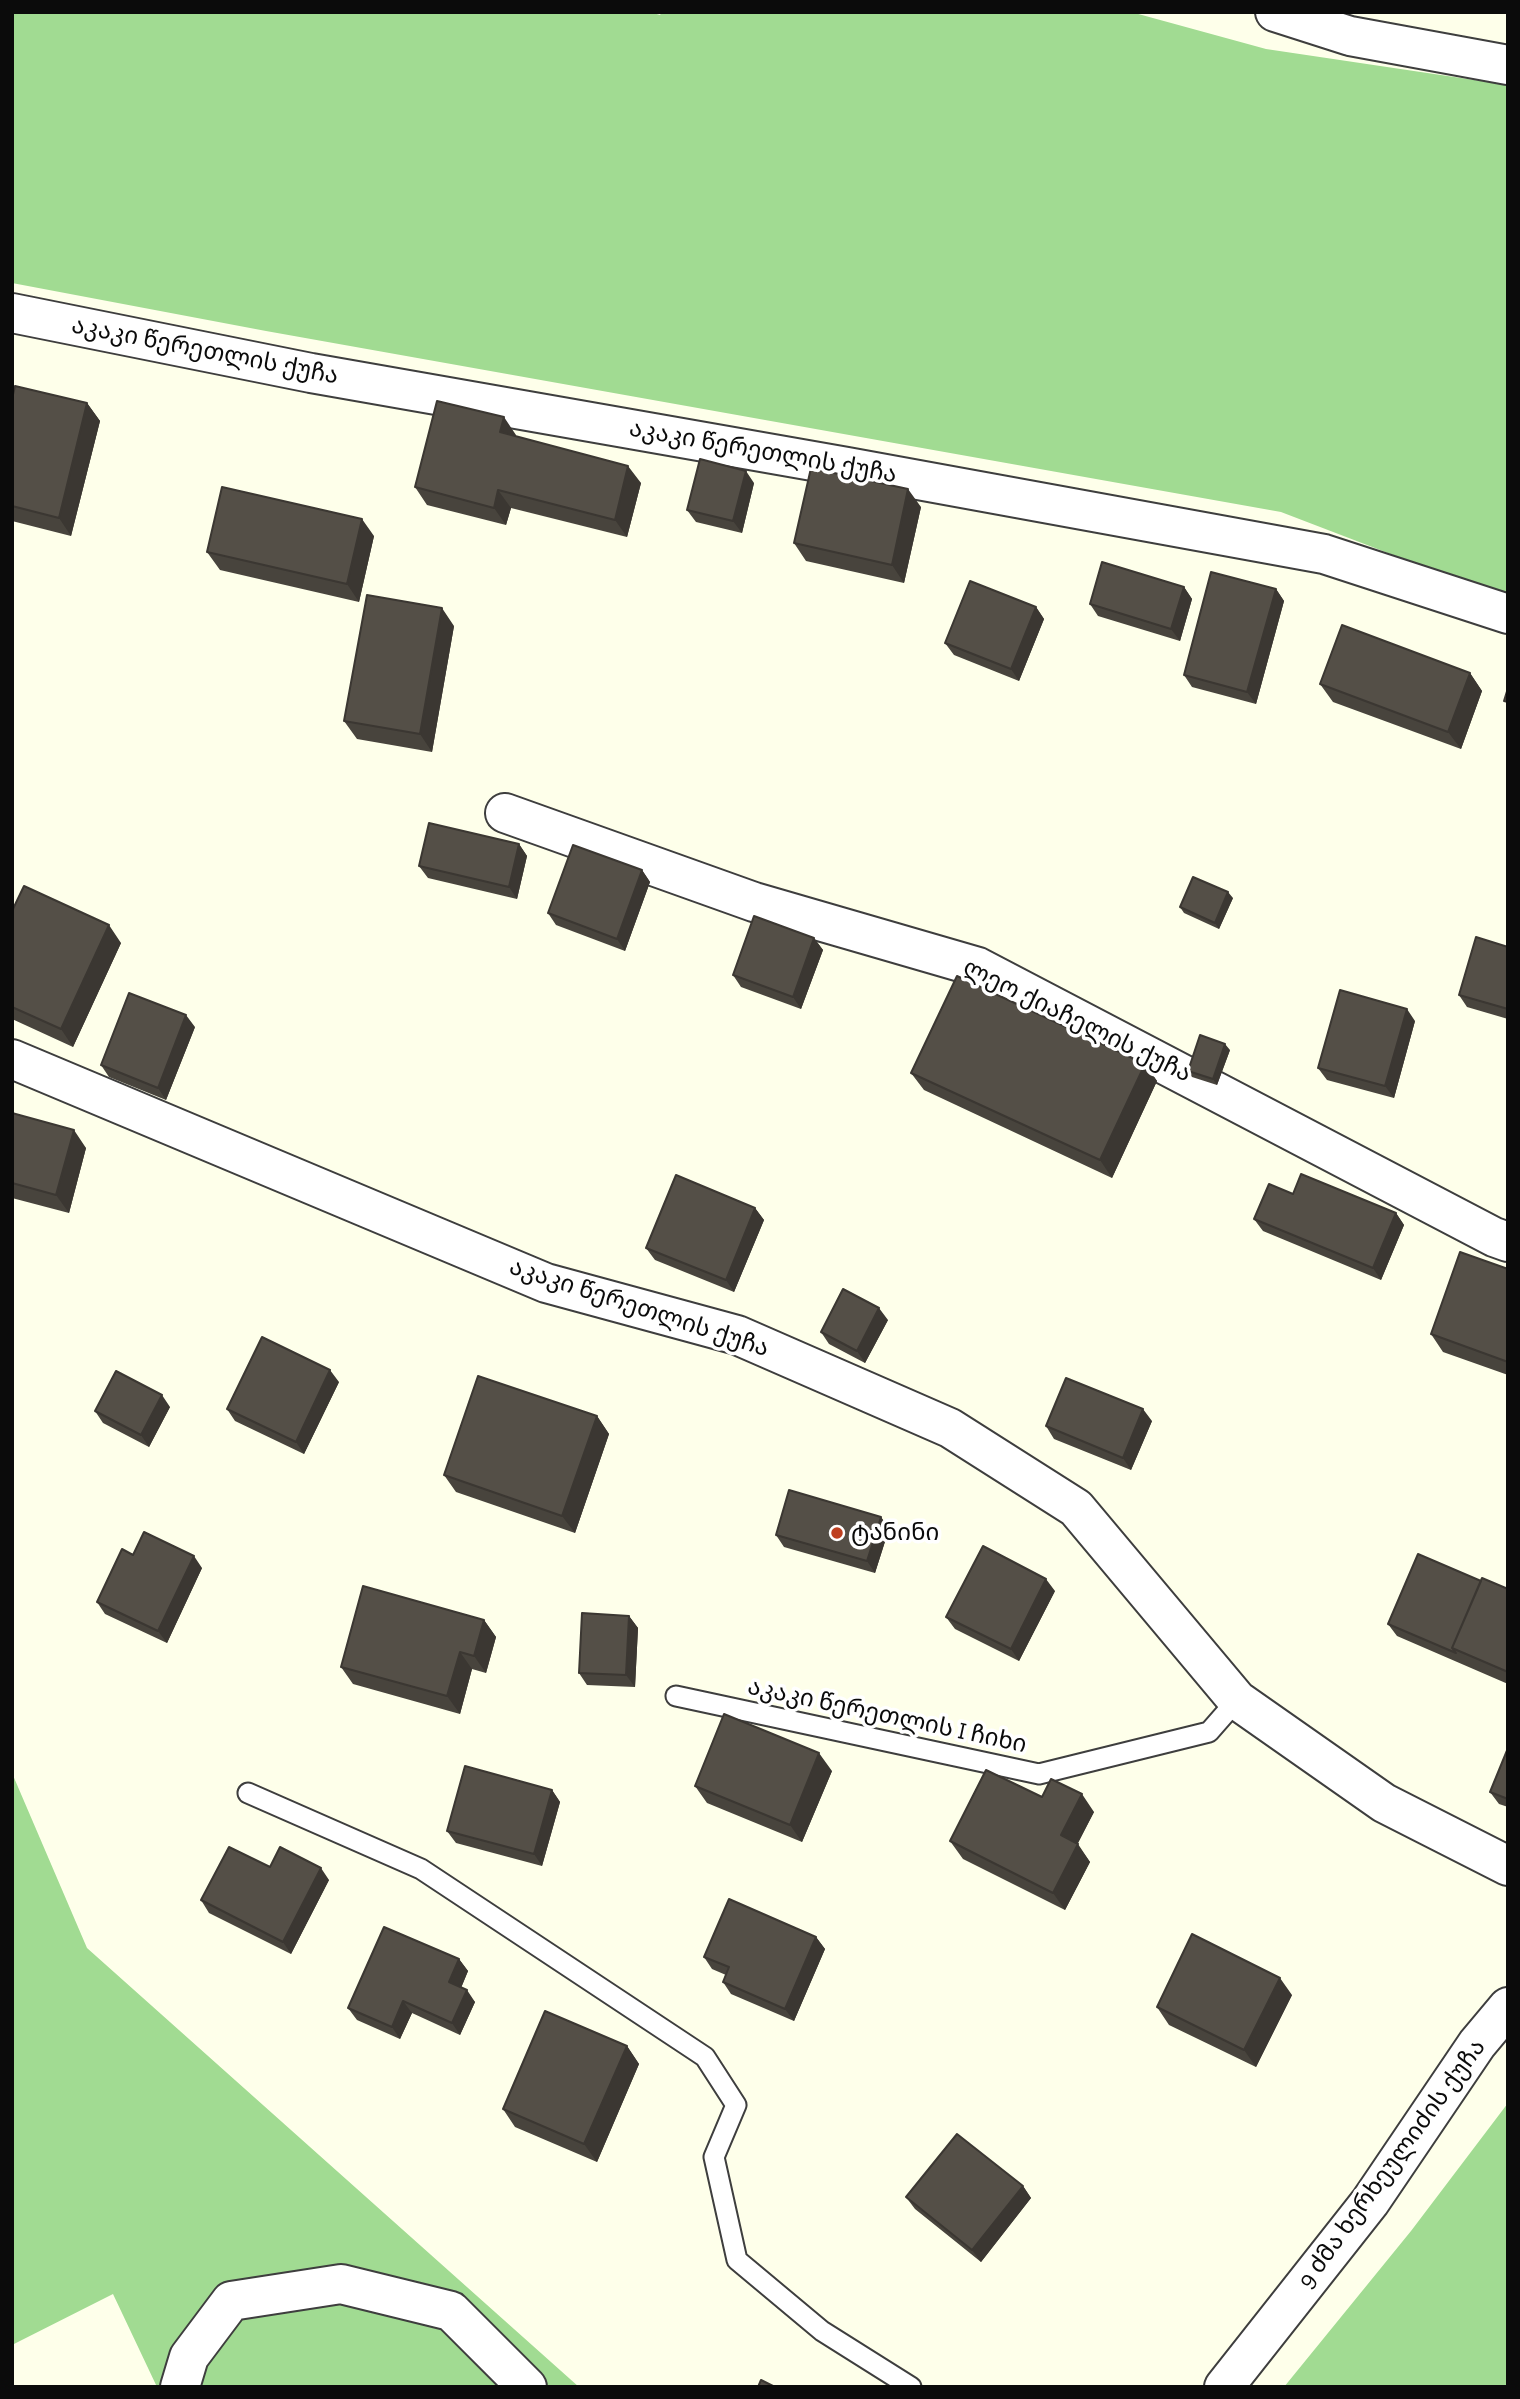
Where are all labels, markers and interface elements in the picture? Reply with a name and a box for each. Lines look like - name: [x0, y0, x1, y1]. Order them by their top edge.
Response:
- street label: აკაკი წერეთლის ქუჩა: [69, 311, 341, 391]
- street label: აკაკი წერეთლის ქუჩა: [627, 414, 899, 490]
- street label: ლეო ქიაჩელის ქუჩა: [958, 953, 1196, 1089]
- street label: აკაკი წერეთლის ქუჩა: [506, 1252, 772, 1364]
- place label: ტანინი: [851, 1519, 939, 1547]
- marker: ტანინი: [829, 1525, 845, 1541]
- street label: აკაკი წერეთლის I ჩიხი: [745, 1672, 1029, 1760]
- street label: 9 ძმა ხერხეულიძის ქუჩა: [1292, 2034, 1492, 2294]

